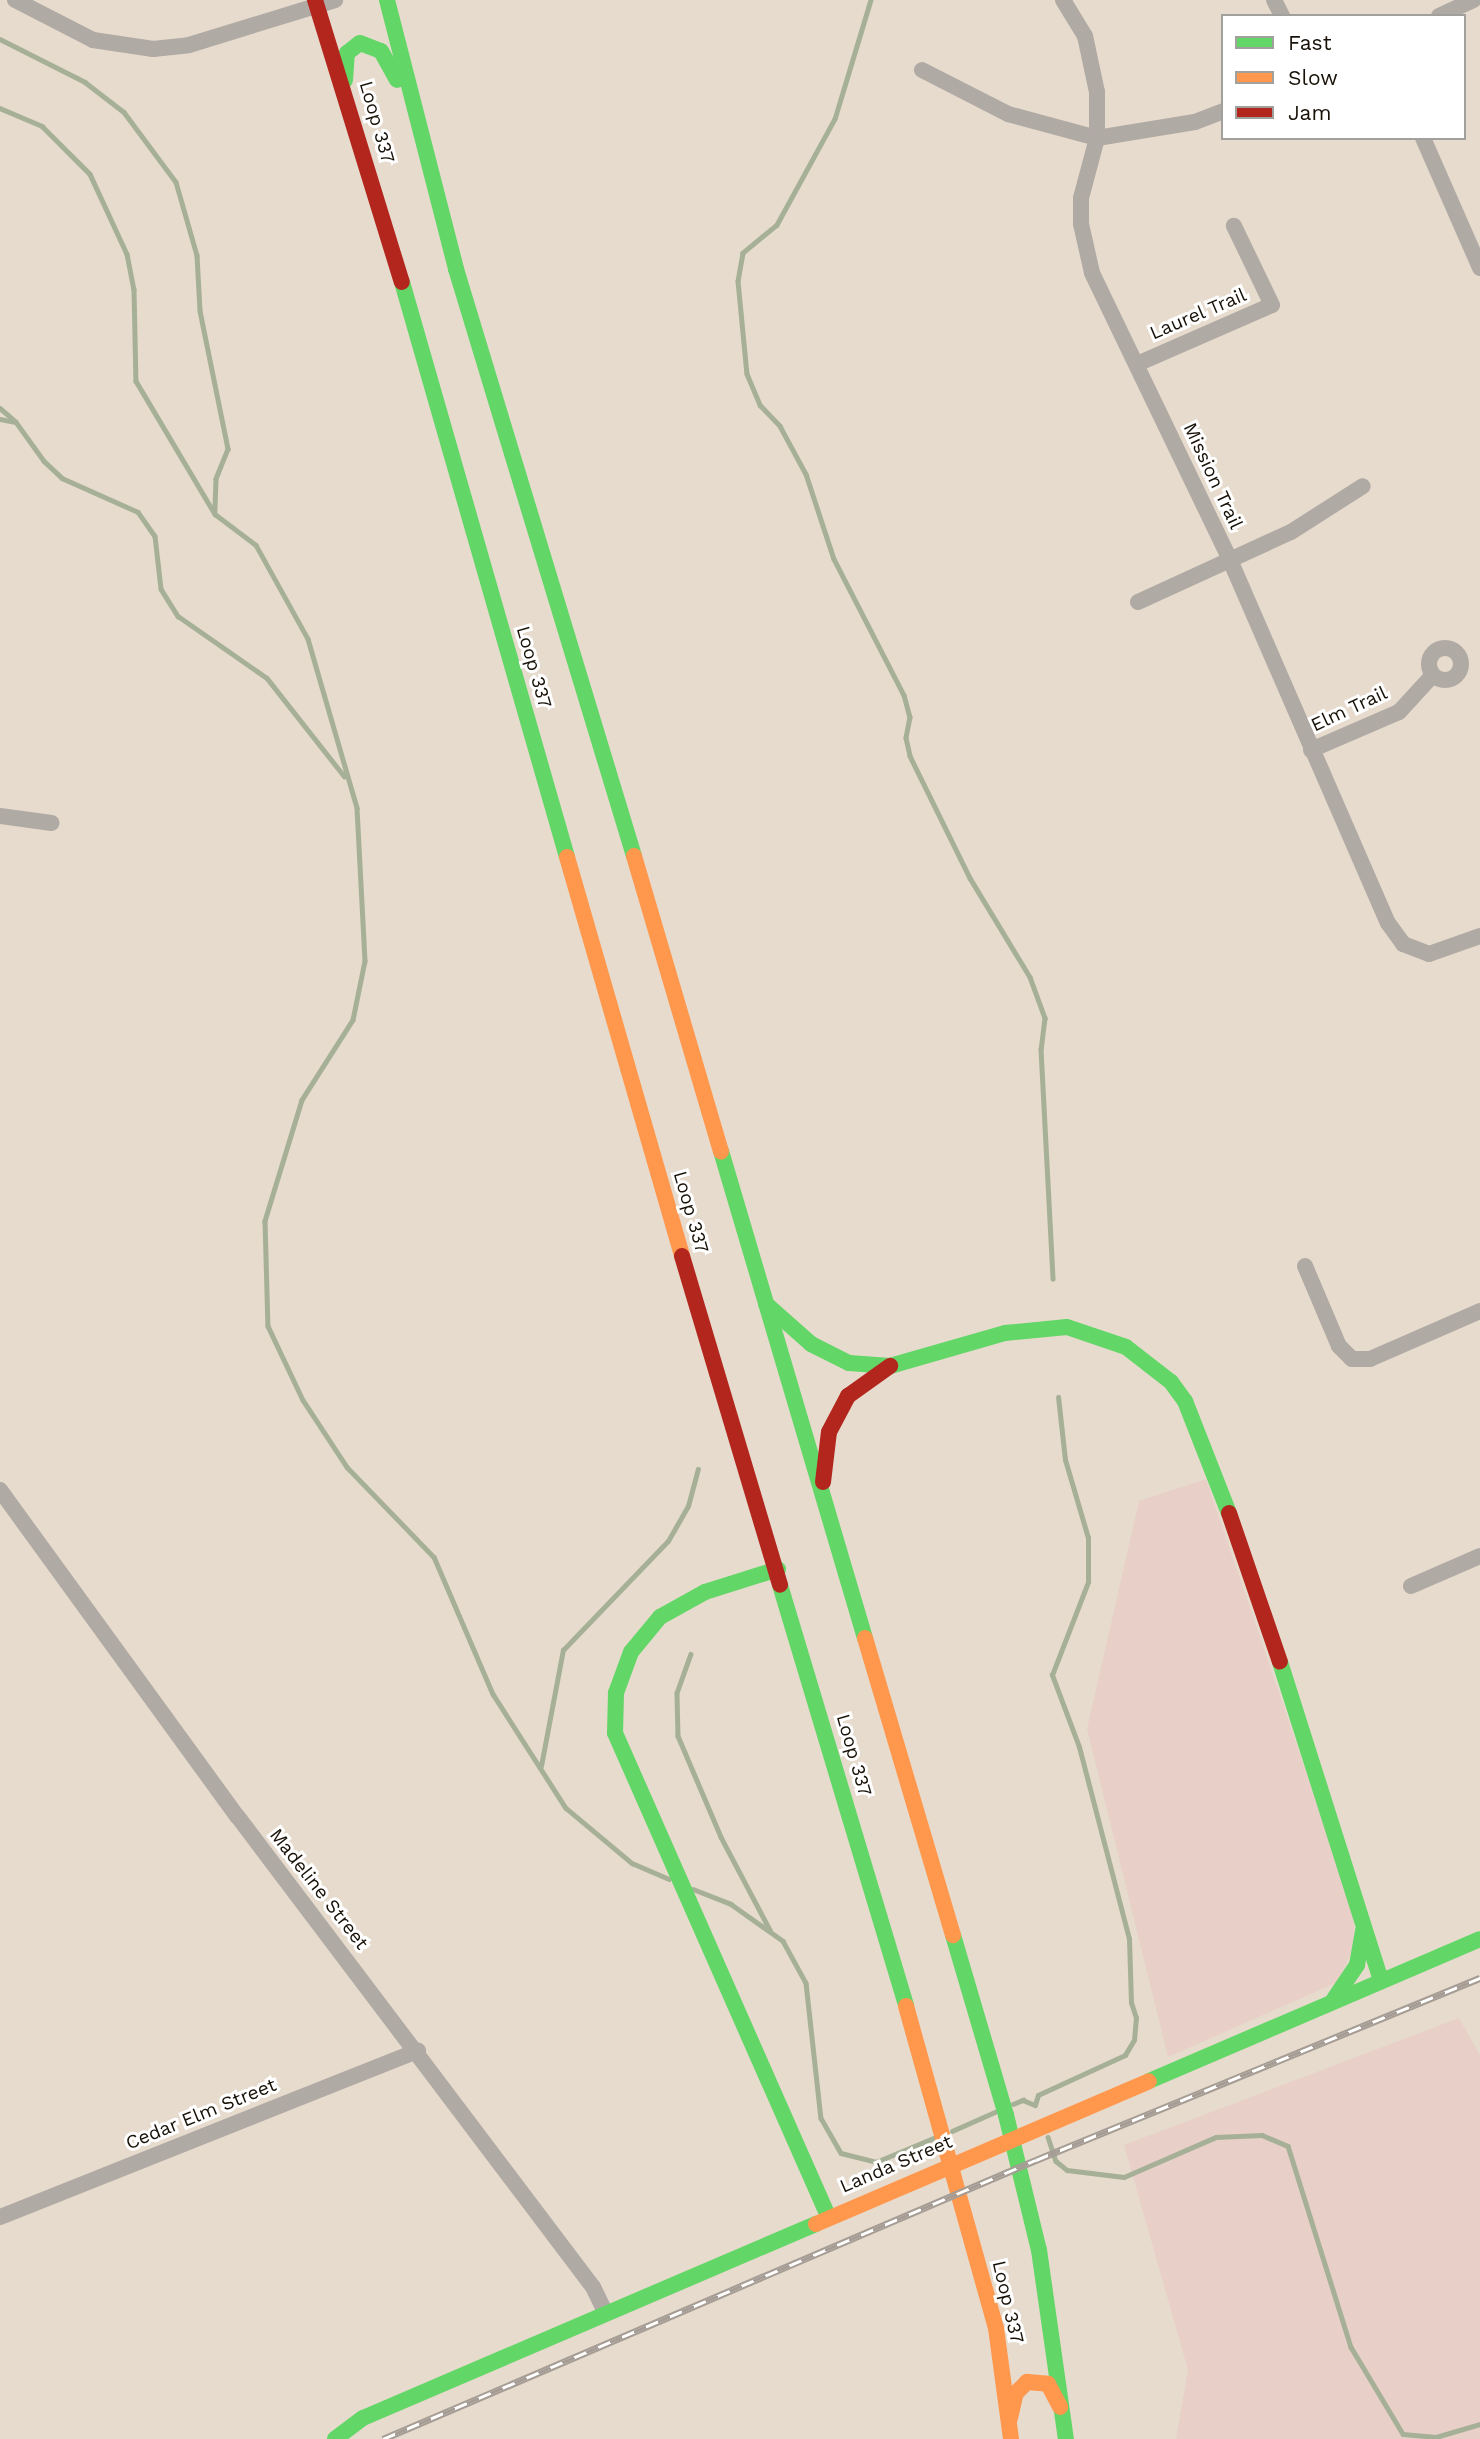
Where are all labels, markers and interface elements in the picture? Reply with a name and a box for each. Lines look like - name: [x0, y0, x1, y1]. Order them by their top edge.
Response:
- legend: [1221, 14, 1466, 140]
- text: Fast: [1288, 30, 1332, 55]
- text: Slow: [1288, 65, 1338, 90]
- street label: Loop 337: [354, 78, 400, 166]
- text: Jam: [1288, 100, 1331, 125]
- street label: Laurel Trail: [1146, 283, 1250, 345]
- street label: Mission Trail: [1178, 419, 1248, 533]
- street label: Loop 337: [511, 623, 557, 711]
- street label: Elm Trail: [1307, 681, 1391, 737]
- street label: Loop 337: [668, 1168, 714, 1256]
- street label: Loop 337: [831, 1711, 877, 1799]
- street label: Madeline Street: [265, 1824, 373, 1954]
- street label: Cedar Elm Street: [122, 2073, 280, 2155]
- street label: Landa Street: [836, 2130, 956, 2198]
- street label: Loop 337: [987, 2258, 1029, 2346]

